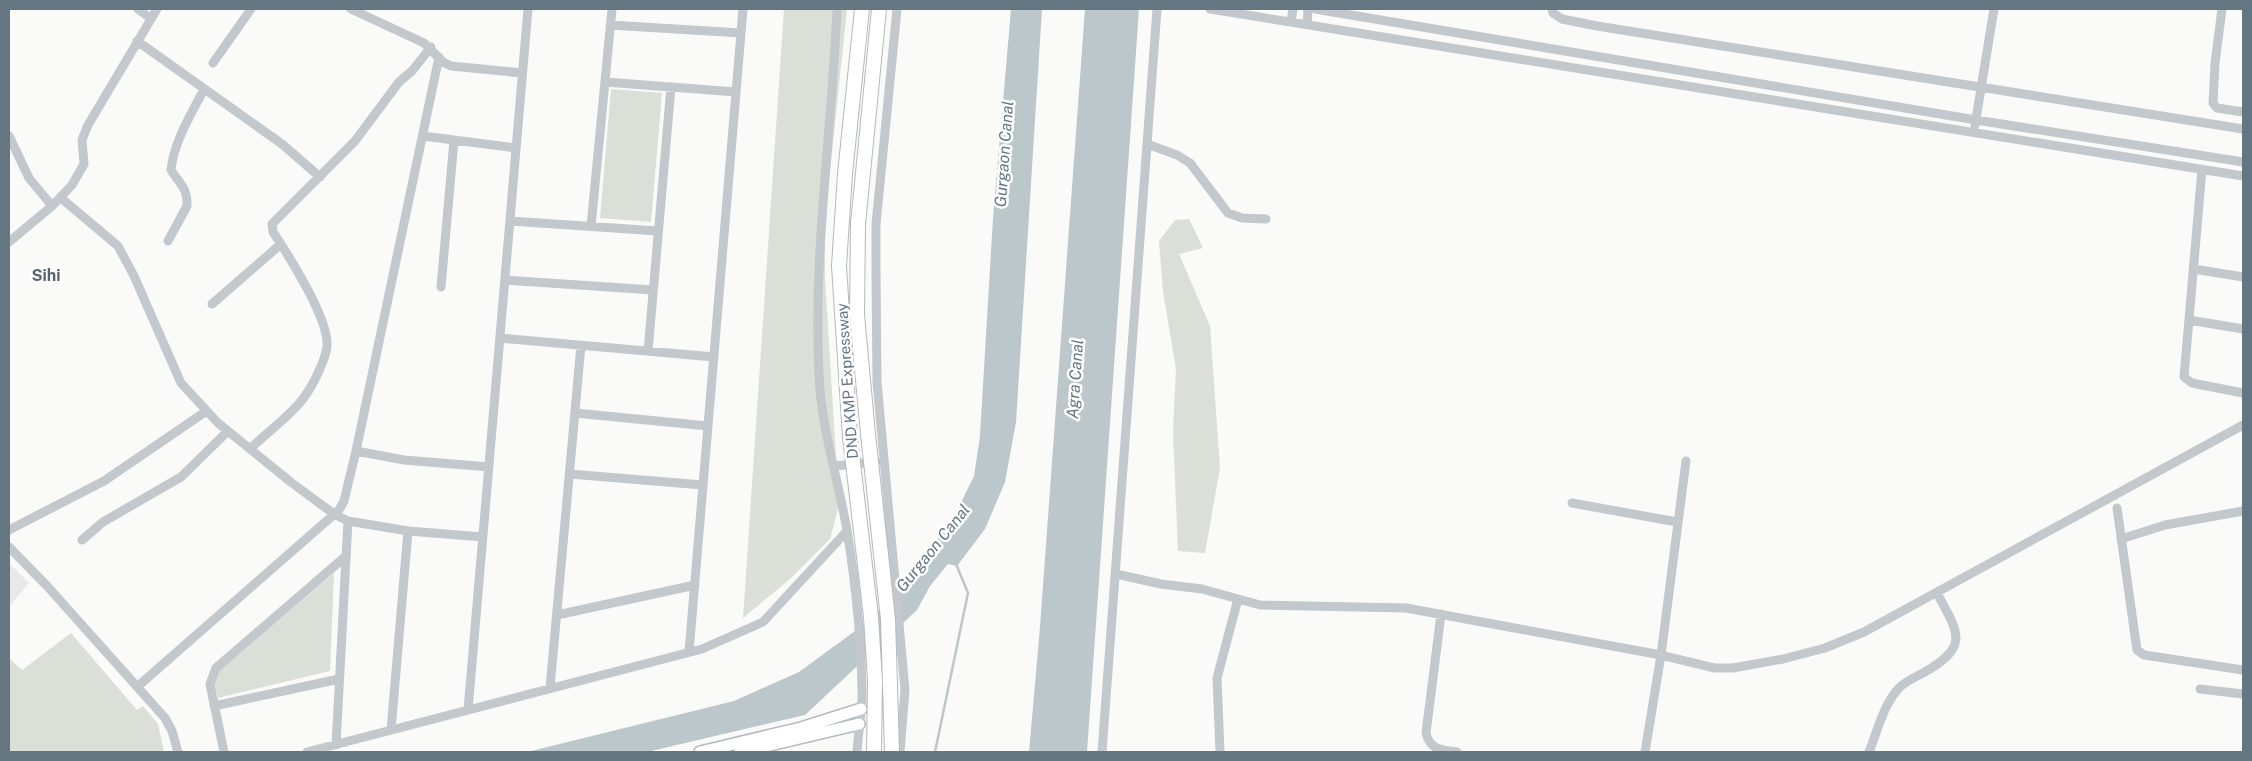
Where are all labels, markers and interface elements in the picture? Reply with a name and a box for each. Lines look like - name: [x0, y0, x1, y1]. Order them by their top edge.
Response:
- water label: Gurgaon Canal: [991, 100, 1017, 208]
- district label: Sihi: [31, 266, 61, 285]
- street label: DND KMP Expressway: [833, 303, 861, 459]
- water label: Agra Canal: [1063, 339, 1087, 419]
- water label: Gurgaon Canal: [892, 501, 974, 595]

